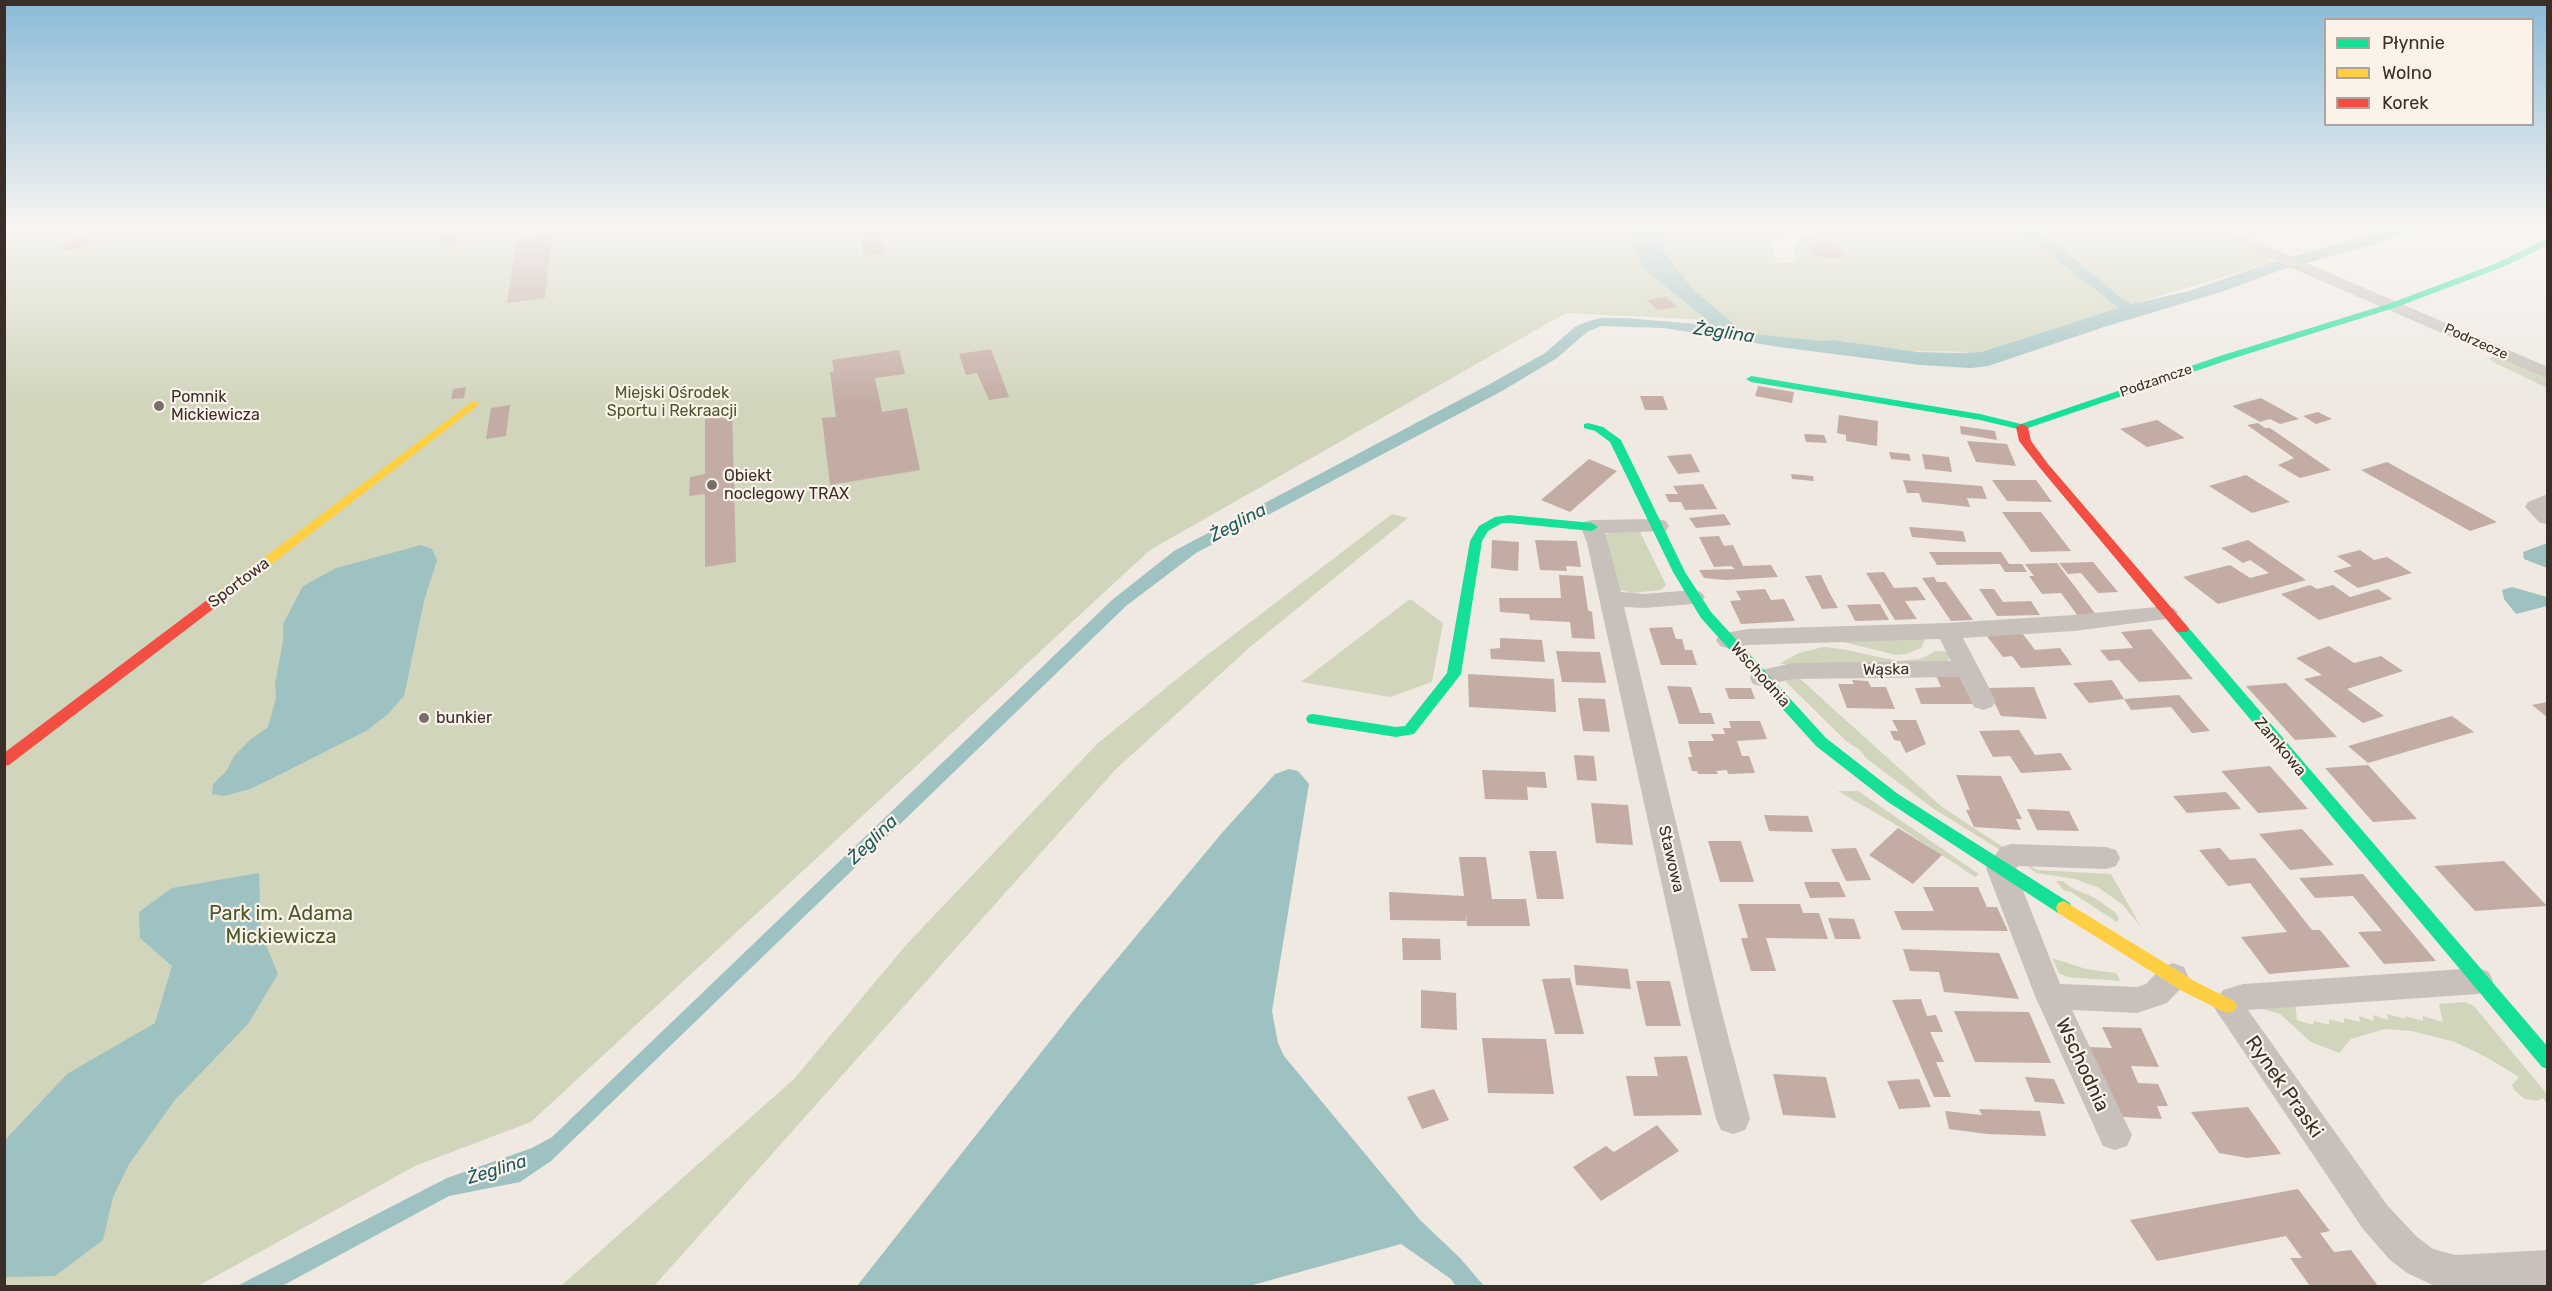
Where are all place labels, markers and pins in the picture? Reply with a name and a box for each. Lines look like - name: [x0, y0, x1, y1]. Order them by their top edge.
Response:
- place label: Pomnik Mickiewicza: [171, 387, 260, 425]
- marker: Pomnik Mickiewicza: [152, 399, 166, 413]
- place label: Obiekt noclegowy TRAX: [724, 466, 849, 504]
- marker: Obiekt noclegowy TRAX: [705, 478, 719, 492]
- place label: bunkier: [436, 708, 492, 728]
- marker: bunkier: [417, 711, 431, 725]

